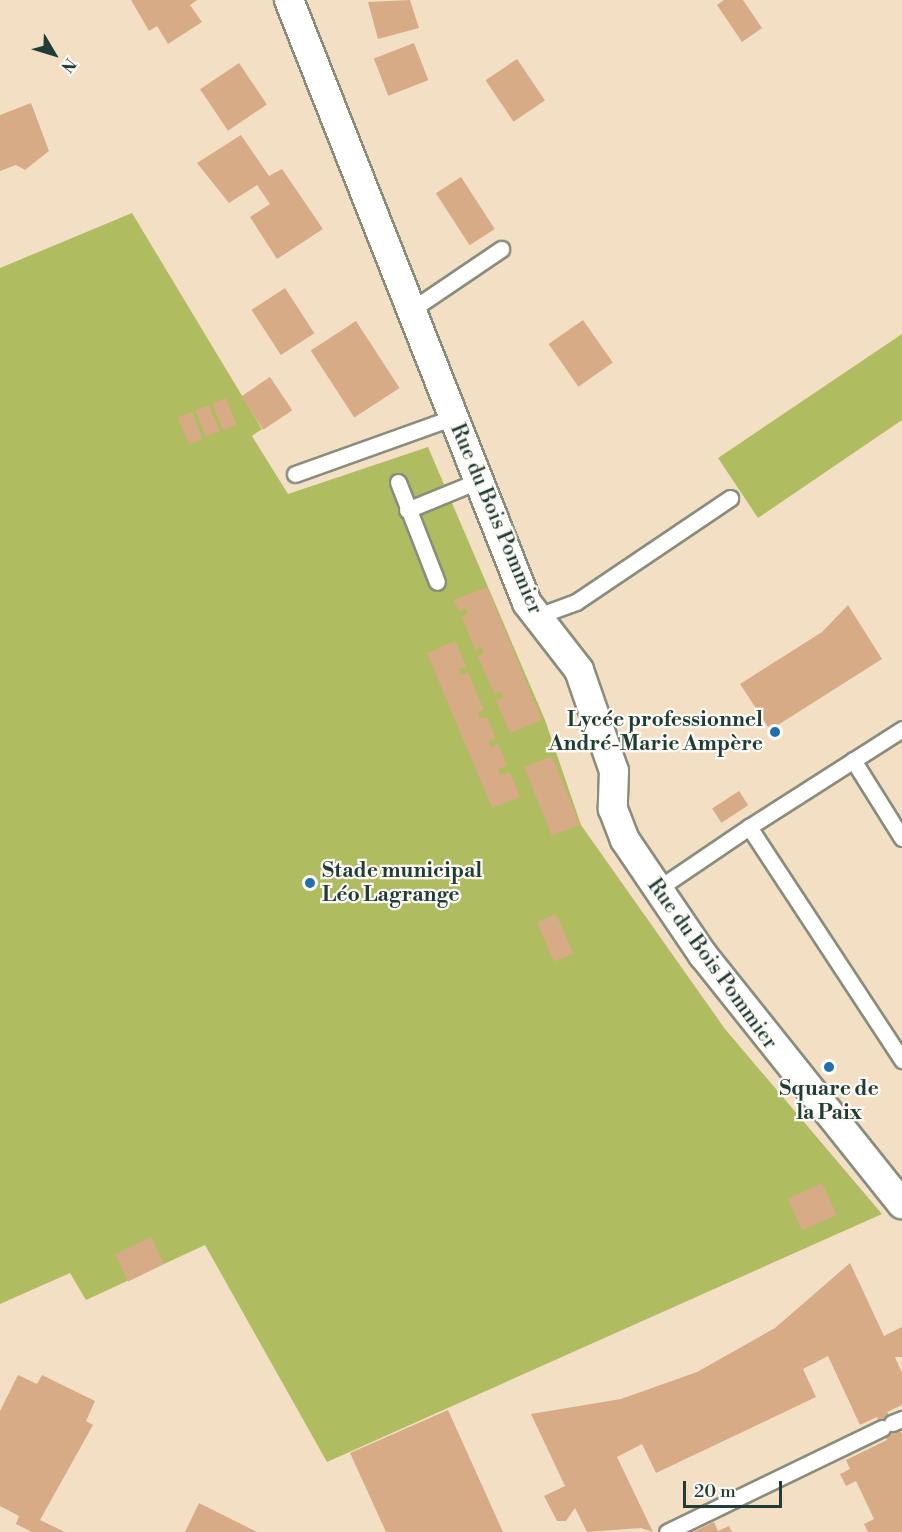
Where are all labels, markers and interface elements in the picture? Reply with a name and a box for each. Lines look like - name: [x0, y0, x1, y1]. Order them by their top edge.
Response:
- north arrow: [24, 24, 84, 84]
- text: N: [56, 54, 80, 76]
- street label: Rue du Bois Pommier: [444, 420, 548, 618]
- place label: Lycée professionnel André-Marie Ampère: [548, 707, 763, 757]
- marker: Lycée professionnel André-Marie Ampère: [768, 725, 782, 739]
- place label: Stade municipal Léo Lagrange: [322, 858, 482, 908]
- street label: Rue du Bois Pommier: [642, 874, 782, 1054]
- marker: Stade municipal Léo Lagrange: [303, 876, 317, 890]
- marker: Square de la Paix: [822, 1060, 836, 1074]
- place label: Square de la Paix: [779, 1076, 879, 1126]
- scale bar: [686, 1469, 785, 1507]
- text: 20 m: [694, 1480, 736, 1503]

